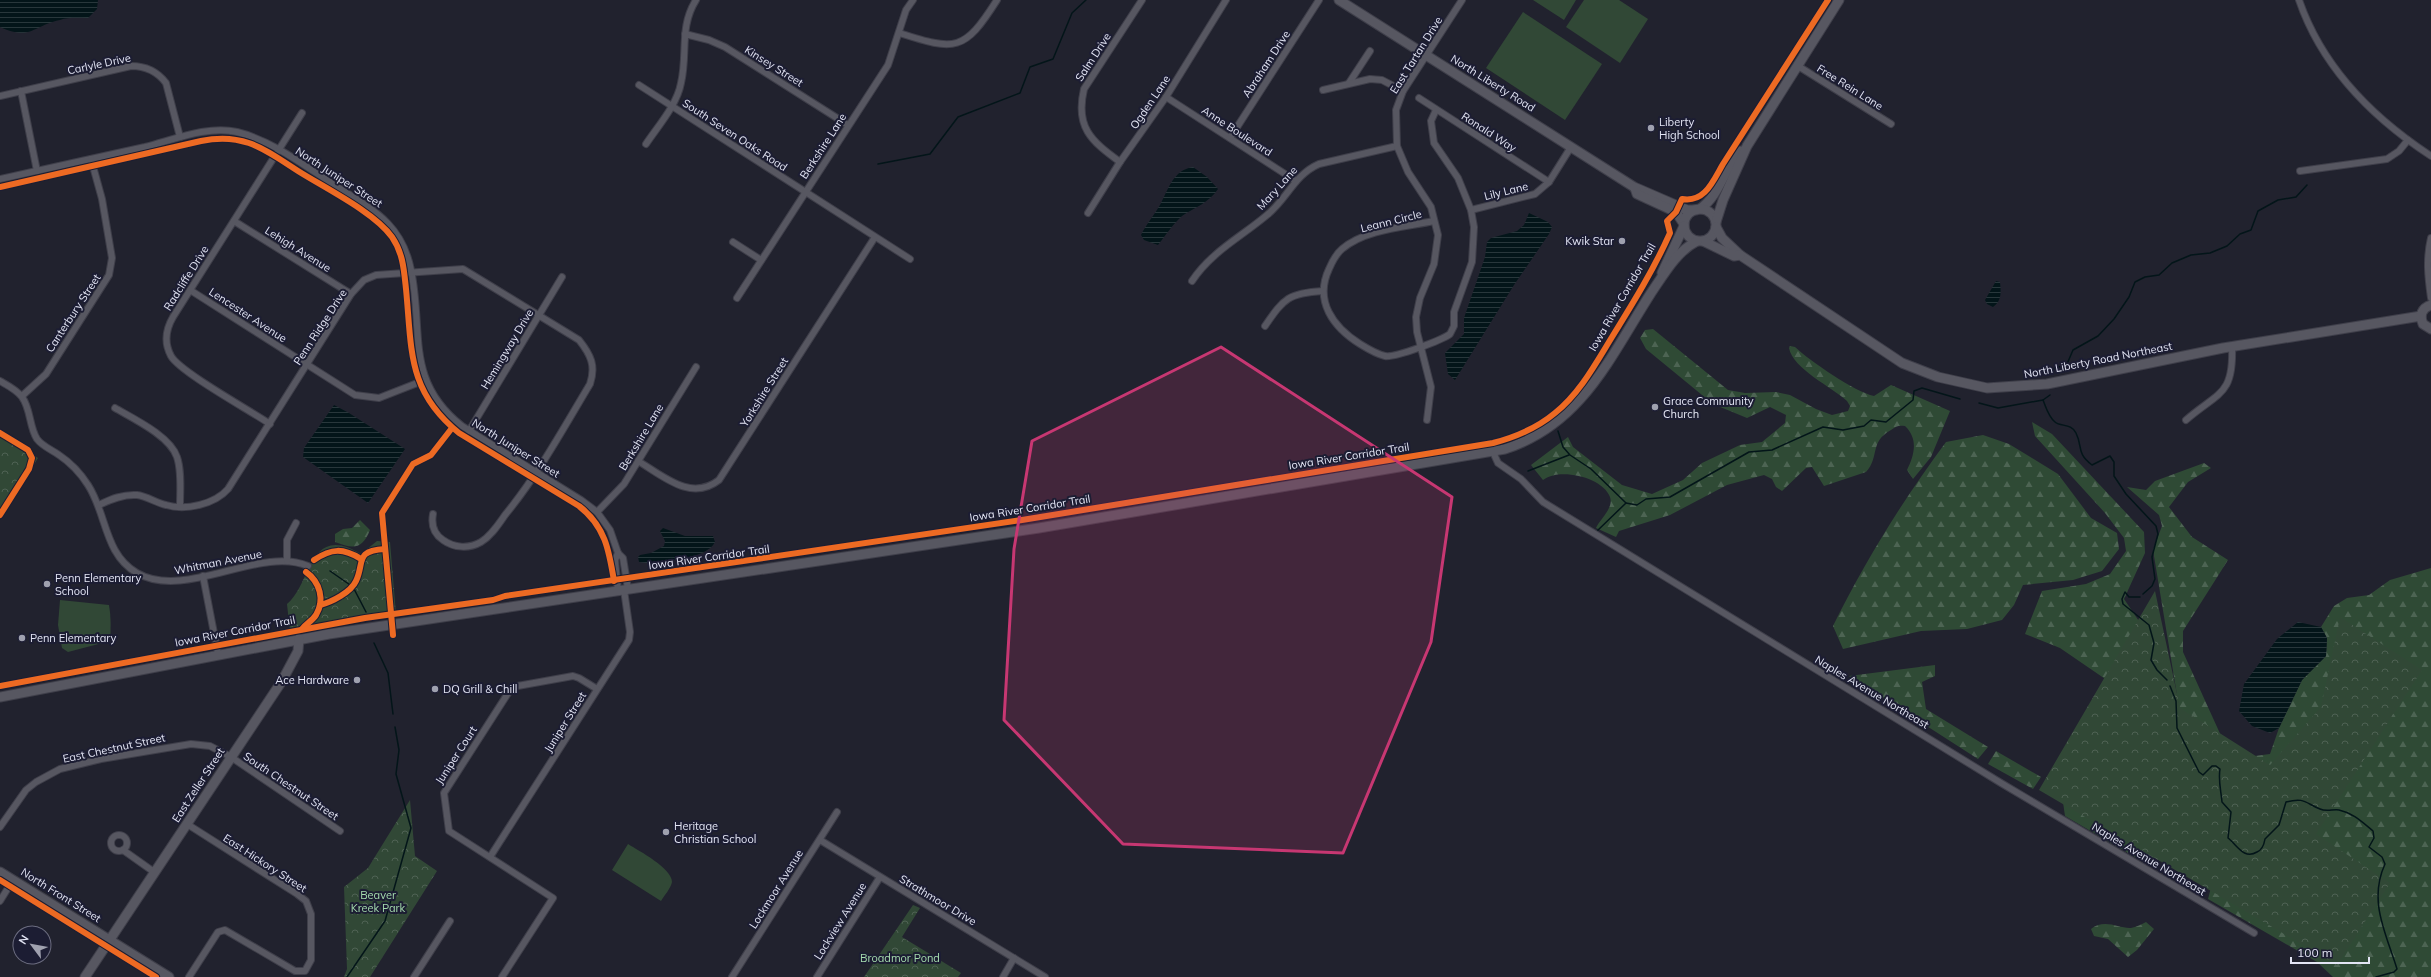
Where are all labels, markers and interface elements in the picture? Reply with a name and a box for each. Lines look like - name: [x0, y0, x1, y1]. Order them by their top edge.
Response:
- street label: East Tartan Drive: [1387, 14, 1445, 96]
- street label: Abraham Drive: [1239, 28, 1293, 100]
- street label: Salm Drive: [1072, 30, 1114, 84]
- street label: Kinsey Street: [742, 42, 806, 90]
- street label: Carlyle Drive: [66, 50, 132, 78]
- street label: North Liberty Road: [1448, 51, 1538, 115]
- street label: Free Rein Lane: [1814, 61, 1886, 113]
- street label: Ogden Lane: [1127, 72, 1173, 132]
- street label: South Seven Oaks Road: [680, 96, 790, 174]
- street label: Anne Boulevard: [1199, 103, 1275, 159]
- street label: Ronald Way: [1459, 109, 1519, 155]
- street label: Berkshire Lane: [797, 111, 849, 181]
- place label: Liberty High School: [1659, 115, 1720, 142]
- marker: Liberty High School: [1646, 123, 1656, 133]
- street label: North Juniper Street: [293, 144, 385, 210]
- street label: Mary Lane: [1254, 163, 1300, 213]
- street label: Lily Lane: [1482, 179, 1530, 203]
- street label: Leann Circle: [1359, 207, 1423, 235]
- street label: Lehigh Avenue: [262, 223, 334, 275]
- place label: Kwik Star: [1565, 234, 1614, 248]
- marker: Kwik Star: [1617, 236, 1627, 246]
- street label: Iowa River Corridor Trail: [1585, 241, 1659, 353]
- street label: Radcliffe Drive: [160, 243, 212, 313]
- street label: Canterbury Street: [42, 271, 104, 355]
- street label: Lencester Avenue: [206, 285, 290, 345]
- street label: Penn Ridge Drive: [290, 286, 350, 368]
- street label: Hemingway Drive: [478, 306, 536, 392]
- street label: North Liberty Road Northeast: [2023, 339, 2174, 381]
- street label: Yorkshire Street: [737, 355, 791, 430]
- place label: Grace Community Church: [1663, 394, 1754, 421]
- street label: Berkshire Lane: [616, 401, 666, 473]
- marker: Grace Community Church: [1650, 402, 1660, 412]
- street label: North Juniper Street: [470, 415, 563, 481]
- street label: Iowa River Corridor Trail: [1288, 440, 1410, 472]
- street label: Iowa River Corridor Trail: [969, 492, 1091, 524]
- street label: Iowa River Corridor Trail: [648, 542, 770, 572]
- street label: Whitman Avenue: [173, 547, 263, 577]
- place label: Penn Elementary School: [55, 571, 142, 598]
- marker: Penn Elementary School: [42, 579, 52, 589]
- street label: Iowa River Corridor Trail: [174, 612, 296, 650]
- place label: Penn Elementary: [30, 631, 117, 645]
- marker: Penn Elementary: [17, 633, 27, 643]
- street label: Naples Avenue Northeast: [1812, 652, 1932, 732]
- place label: Ace Hardware: [275, 673, 349, 687]
- marker: Ace Hardware: [352, 675, 362, 685]
- place label: DQ Grill & Chill: [443, 682, 517, 696]
- marker: DQ Grill & Chill: [430, 684, 440, 694]
- street label: Juniper Street: [541, 689, 589, 755]
- street label: Juniper Court: [432, 723, 480, 787]
- street label: East Chestnut Street: [62, 730, 167, 766]
- street label: East Zeller Street: [169, 745, 227, 825]
- street label: South Chestnut Street: [241, 749, 341, 823]
- place label: Heritage Christian School: [674, 819, 756, 846]
- street label: Naples Avenue Northeast: [2089, 819, 2209, 899]
- marker: Heritage Christian School: [661, 827, 671, 837]
- street label: East Hickory Street: [221, 831, 310, 895]
- street label: Lockmoor Avenue: [746, 847, 806, 931]
- street label: North Front Street: [18, 865, 104, 925]
- street label: Strathmoor Drive: [897, 872, 979, 928]
- street label: Lockview Avenue: [811, 880, 869, 962]
- park label: Beaver Kreek Park: [351, 888, 406, 915]
- north arrow: [12, 925, 52, 965]
- text: N: [15, 932, 32, 947]
- scale bar: [2291, 939, 2369, 965]
- text: 100 m: [2297, 945, 2332, 960]
- park label: Broadmor Pond: [860, 951, 940, 965]

